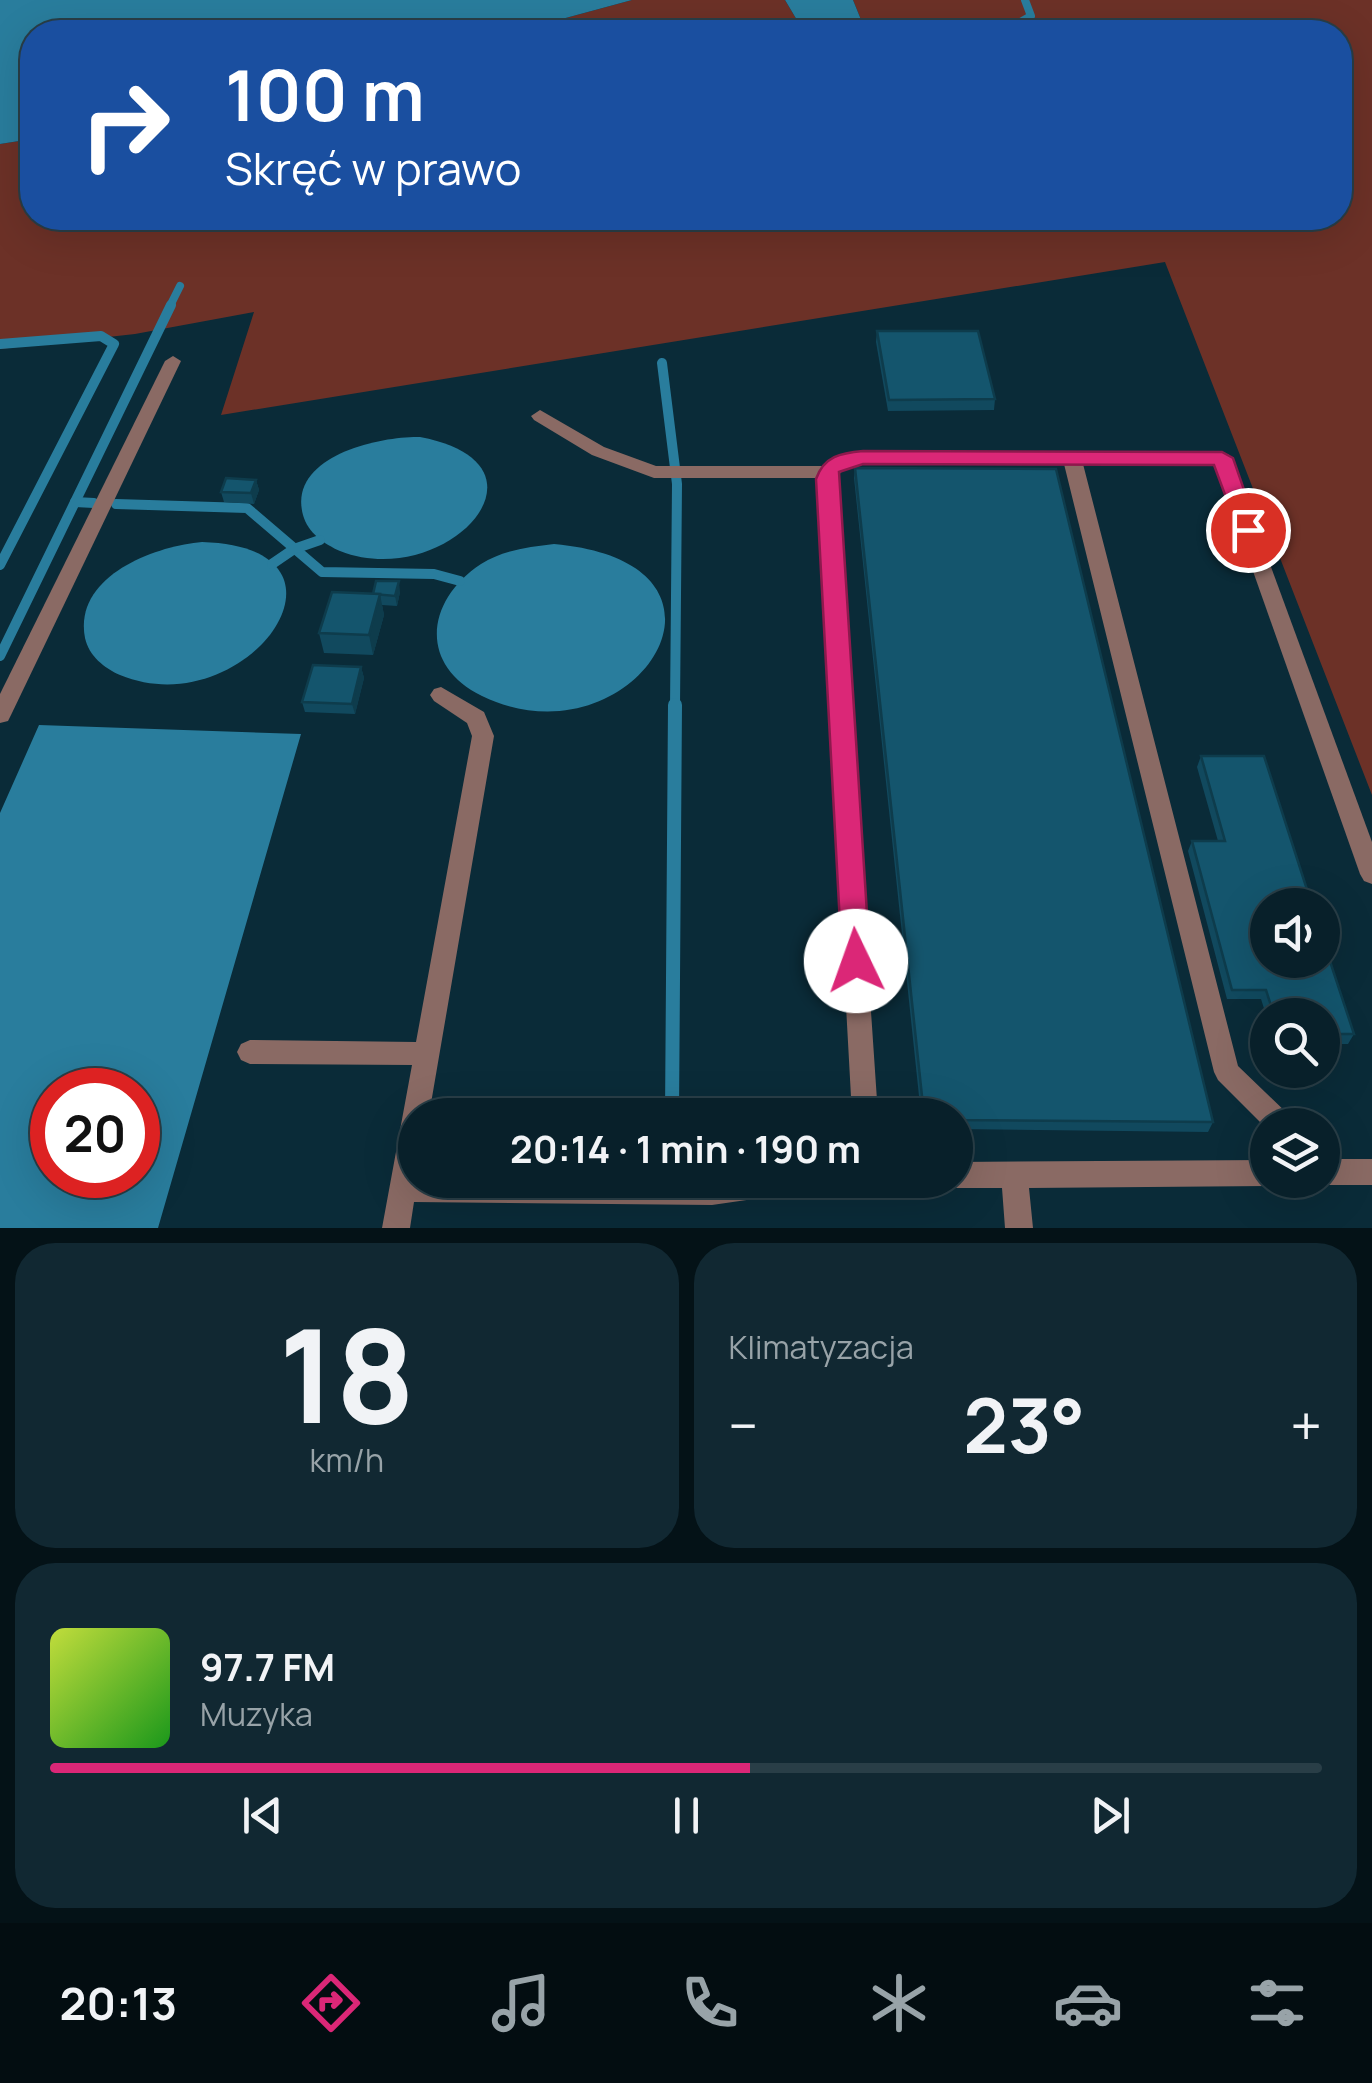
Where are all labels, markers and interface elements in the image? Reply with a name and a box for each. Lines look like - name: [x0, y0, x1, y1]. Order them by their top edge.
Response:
- text: 100 m: [225, 46, 425, 142]
- icon: right: [60, 60, 190, 190]
- text: Skręć w prawo: [225, 137, 521, 199]
- pin: [1206, 488, 1291, 573]
- icon: arrive: [1221, 503, 1276, 558]
- map controls: [1250, 888, 1340, 1198]
- button: sound: [1250, 888, 1340, 978]
- position arrow: [804, 909, 908, 1013]
- button: search: [1250, 998, 1340, 1088]
- speed limit sign: 20: [30, 1068, 160, 1198]
- button: layers: [1250, 1108, 1340, 1198]
- text: 20:14 · 1 min · 190 m: [510, 1122, 861, 1174]
- text: 18: [278, 1284, 415, 1462]
- text: Klimatyzacja: [729, 1325, 914, 1369]
- text: 23°: [963, 1373, 1085, 1476]
- text: −: [729, 1387, 758, 1463]
- text: +: [1290, 1387, 1322, 1463]
- text: km/h: [310, 1438, 384, 1482]
- text: 97.7 FM: [200, 1640, 335, 1692]
- text: Muzyka: [200, 1692, 313, 1736]
- icon: previous: [235, 1788, 290, 1843]
- icon: pause: [659, 1788, 714, 1843]
- icon: next: [1083, 1788, 1138, 1843]
- icon: directions: [296, 1968, 366, 2038]
- icon: music: [486, 1968, 556, 2038]
- icon: phone: [675, 1968, 745, 2038]
- icon: climate: [864, 1968, 934, 2038]
- icon: car: [1053, 1968, 1123, 2038]
- icon: filters: [1242, 1968, 1312, 2038]
- text: 20:13: [60, 1972, 177, 2034]

